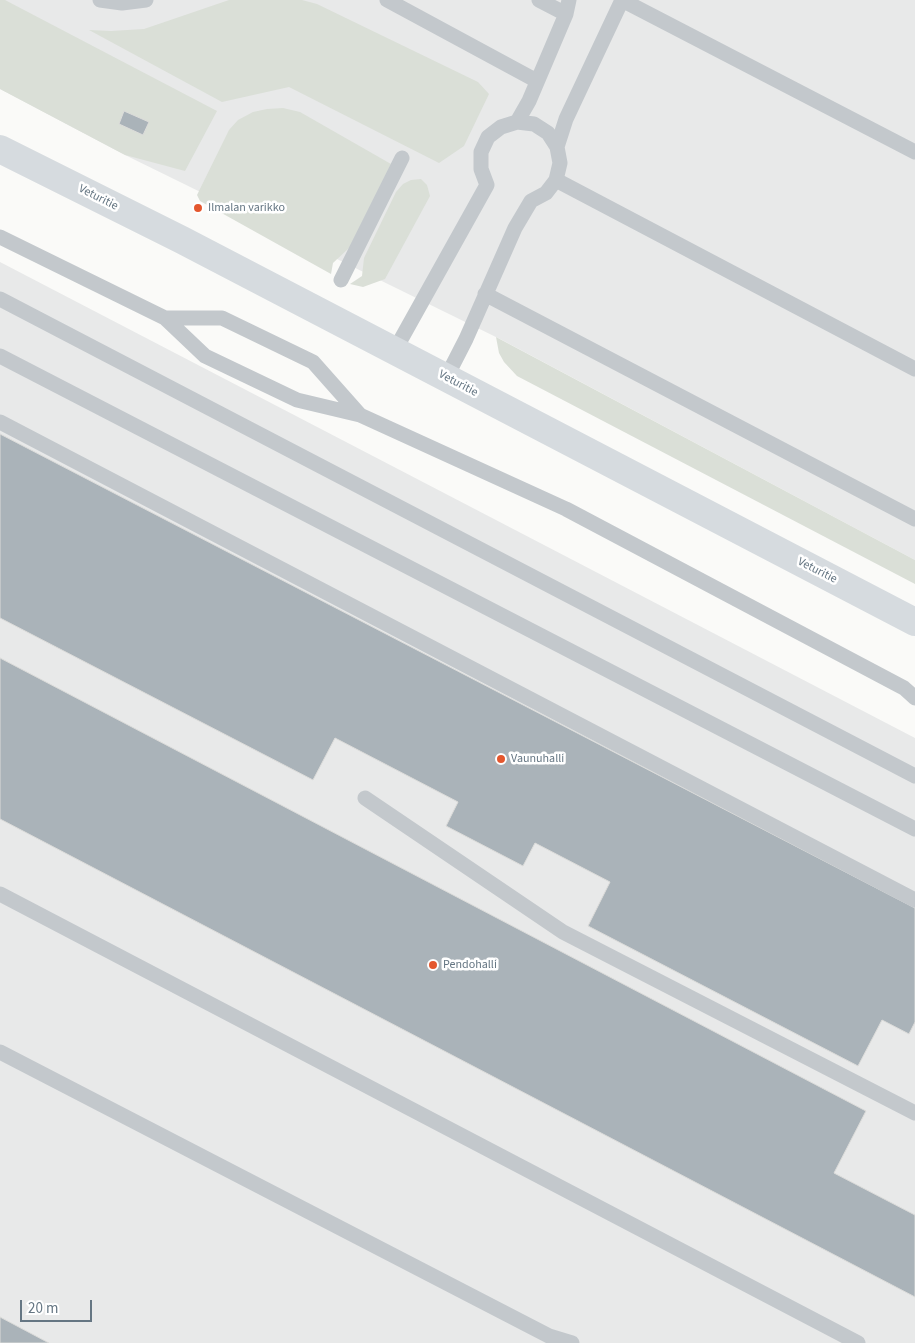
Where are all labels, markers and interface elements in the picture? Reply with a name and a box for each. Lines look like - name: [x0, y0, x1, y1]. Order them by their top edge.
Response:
- street label: Veturitie: [76, 182, 120, 214]
- place label: Ilmalan varikko: [208, 201, 285, 215]
- marker: Ilmalan varikko: [192, 202, 204, 214]
- street label: Veturitie: [436, 368, 480, 400]
- street label: Veturitie: [795, 555, 839, 587]
- place label: Vaunuhalli: [511, 752, 564, 766]
- marker: Vaunuhalli: [495, 753, 507, 765]
- place label: Pendohalli: [443, 958, 497, 972]
- marker: Pendohalli: [427, 959, 439, 971]
- scale bar: [22, 1290, 95, 1322]
- text: 20 m: [28, 1298, 58, 1319]

